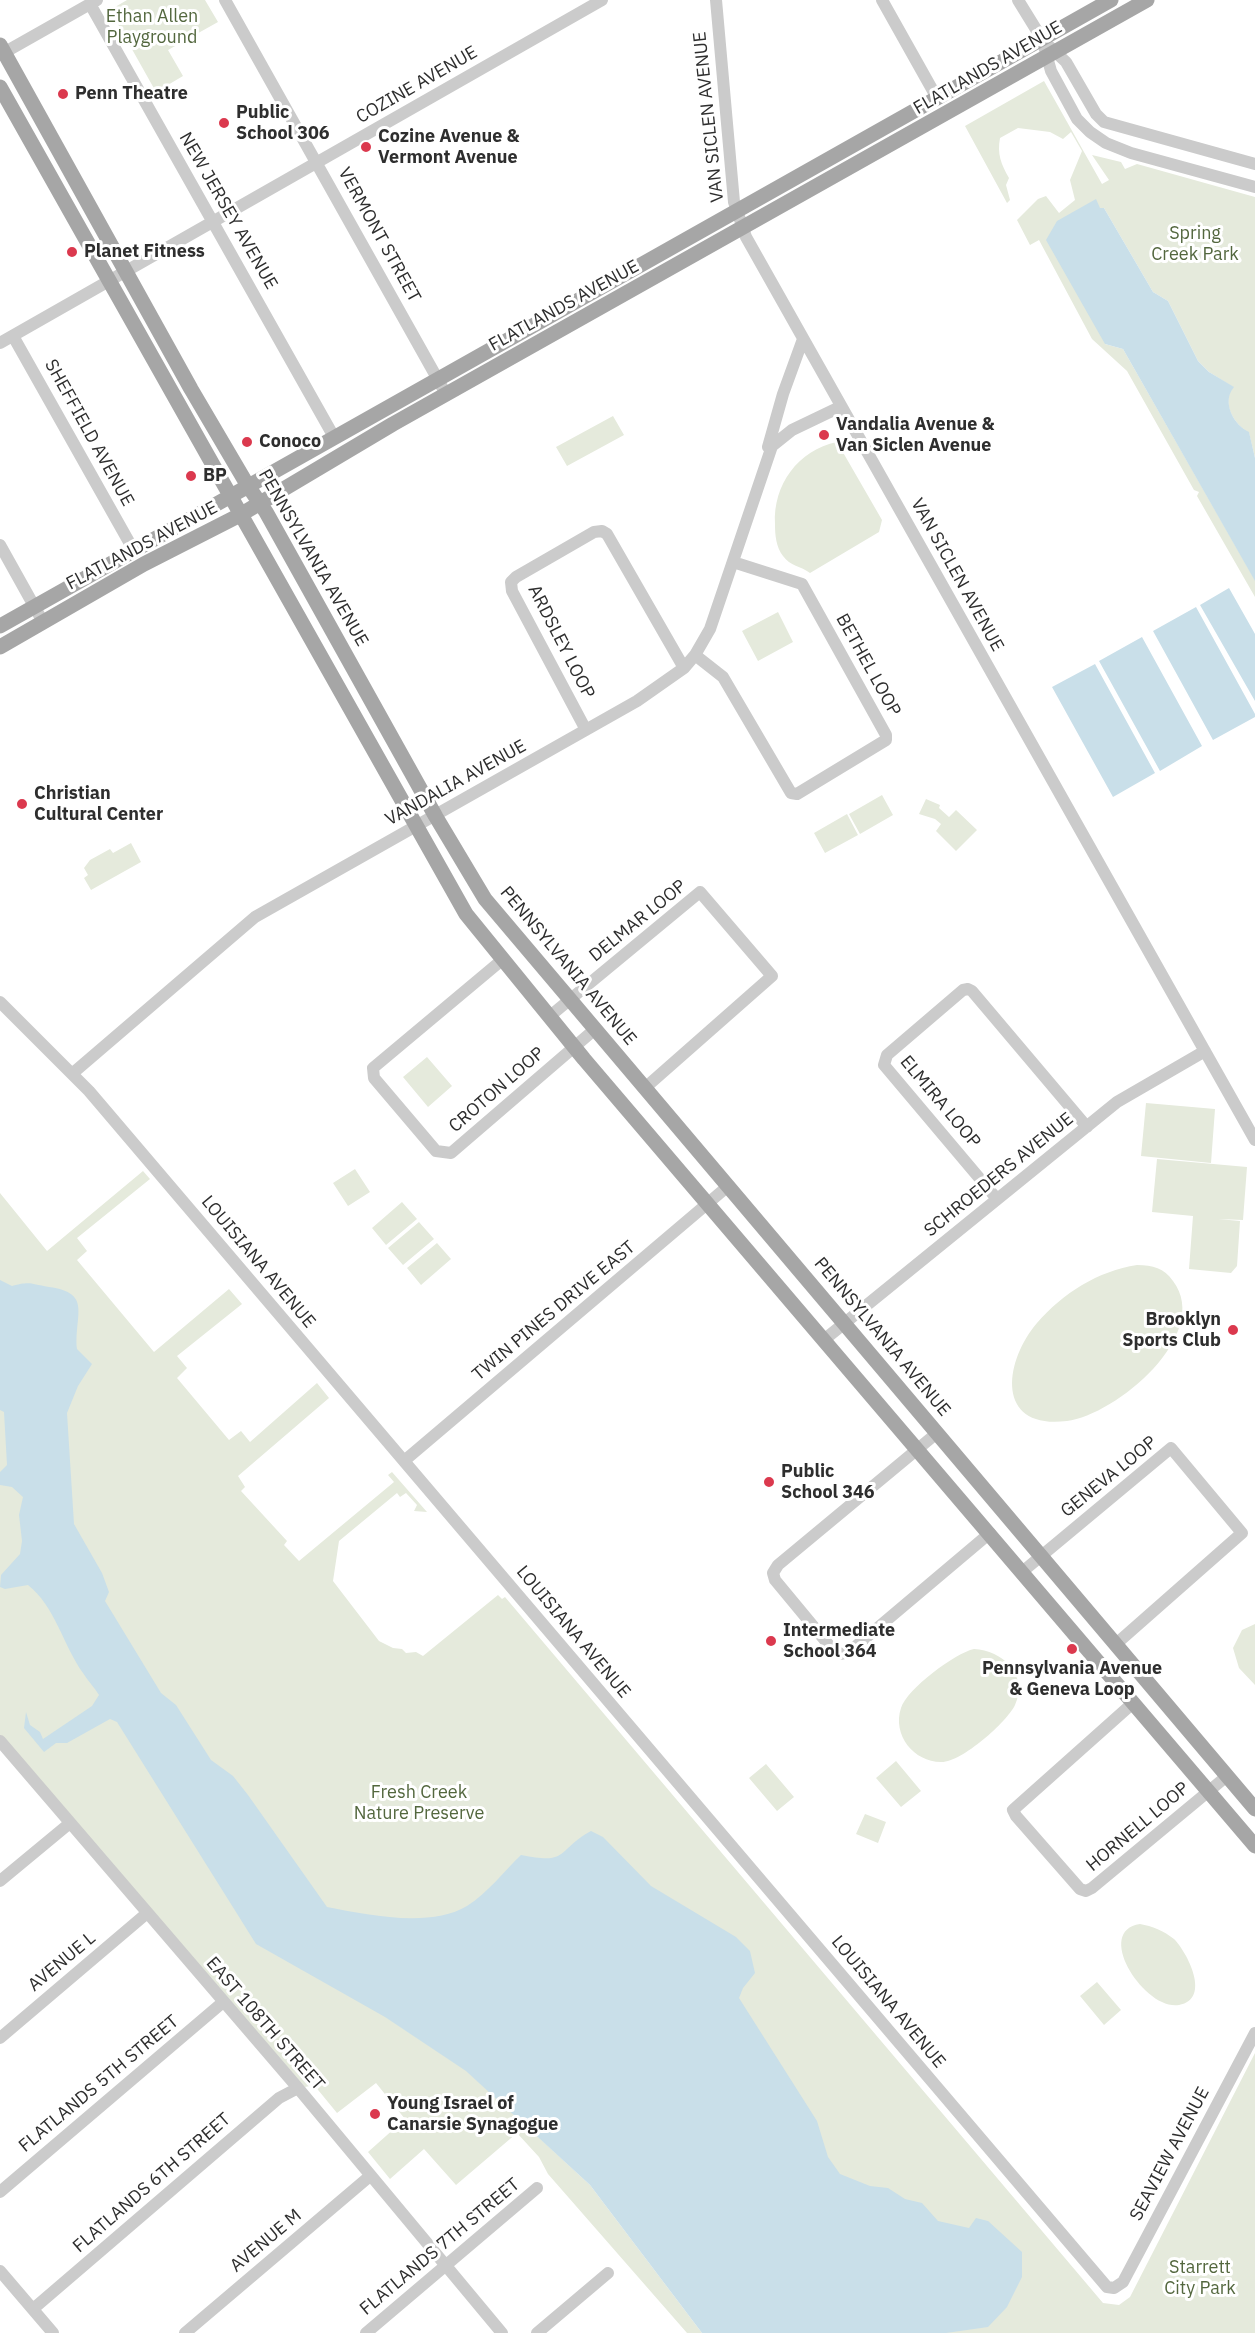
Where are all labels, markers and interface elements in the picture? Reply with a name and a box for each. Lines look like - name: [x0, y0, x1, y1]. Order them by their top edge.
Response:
- park label: Ethan Allen Playground: [106, 6, 198, 48]
- street label: FLATLANDS AVENUE: [910, 17, 1066, 119]
- street label: VAN SICLEN AVENUE: [689, 30, 729, 204]
- street label: COZINE AVENUE: [353, 42, 481, 128]
- place label: Penn Theatre: [75, 83, 188, 105]
- marker: Penn Theatre: [56, 87, 70, 101]
- place label: Public School 306: [236, 102, 330, 144]
- marker: Public School 306: [217, 116, 231, 130]
- place label: Cozine Avenue & Vermont Avenue: [378, 126, 520, 168]
- street label: NEW JERSEY AVENUE: [174, 129, 282, 293]
- marker: Cozine Avenue & Vermont Avenue: [359, 140, 373, 154]
- street label: VERMONT STREET: [333, 164, 425, 306]
- park label: Spring Creek Park: [1151, 223, 1239, 266]
- place label: Planet Fitness: [84, 241, 205, 263]
- marker: Planet Fitness: [65, 245, 79, 259]
- street label: FLATLANDS AVENUE: [485, 256, 643, 356]
- street label: SHEFFIELD AVENUE: [40, 356, 138, 510]
- place label: Vandalia Avenue & Van Siclen Avenue: [836, 414, 994, 456]
- marker: Vandalia Avenue & Van Siclen Avenue: [817, 428, 831, 442]
- place label: Conoco: [259, 431, 321, 453]
- marker: Conoco: [240, 435, 254, 449]
- place label: BP: [203, 465, 227, 487]
- street label: PENNSYLVANIA AVENUE: [253, 466, 373, 650]
- marker: BP: [184, 469, 198, 483]
- street label: VAN SICLEN AVENUE: [906, 495, 1008, 655]
- street label: FLATLANDS AVENUE: [63, 497, 221, 595]
- street label: ARDSLEY LOOP: [523, 582, 599, 702]
- street label: BETHEL LOOP: [831, 610, 905, 720]
- street label: VANDALIA AVENUE: [382, 735, 530, 831]
- place label: Christian Cultural Center: [34, 783, 163, 826]
- marker: Christian Cultural Center: [15, 797, 29, 811]
- street label: DELMAR LOOP: [585, 875, 691, 967]
- street label: PENNSYLVANIA AVENUE: [495, 882, 641, 1050]
- street label: CROTON LOOP: [445, 1043, 549, 1137]
- street label: ELMIRA LOOP: [895, 1052, 985, 1152]
- street label: SCHROEDERS AVENUE: [920, 1108, 1078, 1242]
- street label: LOUISIANA AVENUE: [196, 1191, 320, 1333]
- street label: TWIN PINES DRIVE EAST: [468, 1237, 640, 1385]
- street label: PENNSYLVANIA AVENUE: [809, 1253, 955, 1421]
- place label: Brooklyn Sports Club: [1122, 1309, 1221, 1352]
- marker: Brooklyn Sports Club: [1226, 1323, 1240, 1337]
- street label: GENEVA LOOP: [1057, 1432, 1161, 1522]
- place label: Public School 346: [781, 1461, 875, 1504]
- marker: Public School 346: [762, 1475, 776, 1489]
- street label: LOUISIANA AVENUE: [511, 1561, 635, 1703]
- place label: Intermediate School 364: [783, 1620, 895, 1662]
- marker: Intermediate School 364: [764, 1634, 778, 1648]
- marker: Pennsylvania Avenue & Geneva Loop: [1065, 1642, 1079, 1656]
- place label: Pennsylvania Avenue & Geneva Loop: [982, 1658, 1162, 1700]
- street label: HORNELL LOOP: [1082, 1778, 1194, 1876]
- park label: Fresh Creek Nature Preserve: [354, 1782, 484, 1824]
- street label: AVENUE L: [24, 1928, 100, 1996]
- street label: LOUISIANA AVENUE: [826, 1931, 950, 2073]
- street label: EAST 108TH STREET: [201, 1953, 329, 2095]
- street label: FLATLANDS 5TH STREET: [15, 2011, 183, 2157]
- street label: SEAVIEW AVENUE: [1126, 2083, 1214, 2225]
- place label: Young Israel of Canarsie Synagogue: [387, 2093, 558, 2136]
- marker: Young Israel of Canarsie Synagogue: [368, 2107, 382, 2121]
- street label: FLATLANDS 6TH STREET: [69, 2109, 235, 2257]
- street label: FLATLANDS 7TH STREET: [356, 2174, 524, 2320]
- street label: AVENUE M: [226, 2205, 306, 2277]
- park label: Starrett City Park: [1164, 2257, 1236, 2300]

